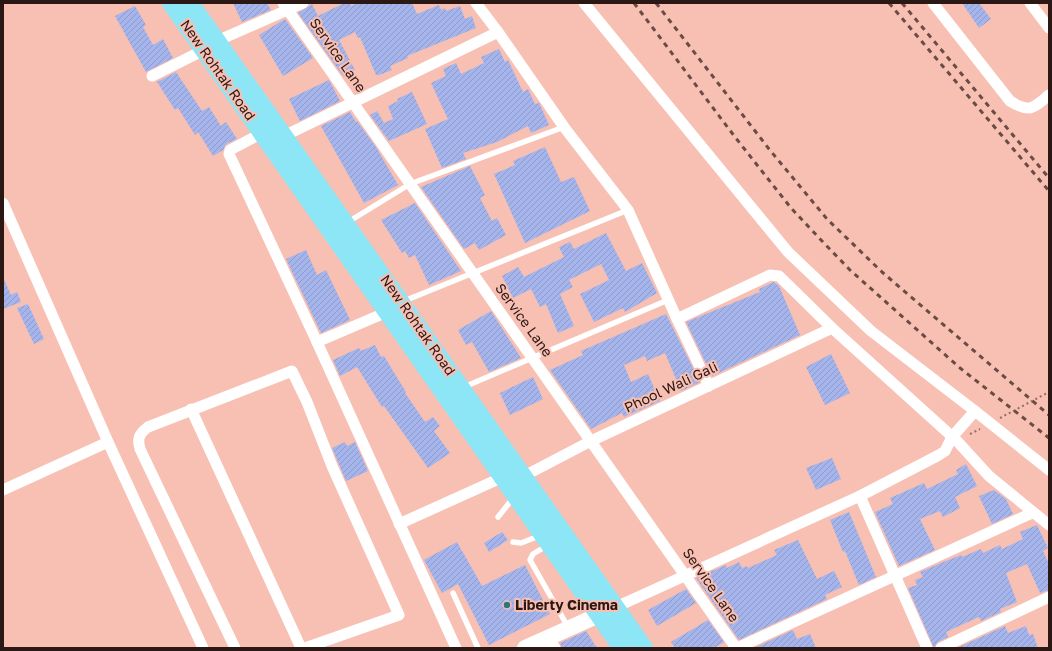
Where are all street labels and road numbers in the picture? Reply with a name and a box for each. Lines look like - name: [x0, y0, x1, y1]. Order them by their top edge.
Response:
- street label: Service Lane: [307, 14, 370, 95]
- street label: New Rohtak Road: [177, 16, 259, 123]
- street label: New Rohtak Road: [377, 271, 459, 378]
- street label: Service Lane: [492, 280, 557, 360]
- street label: Phool Wali Gali: [621, 357, 720, 416]
- street label: Service Lane: [680, 544, 743, 625]

